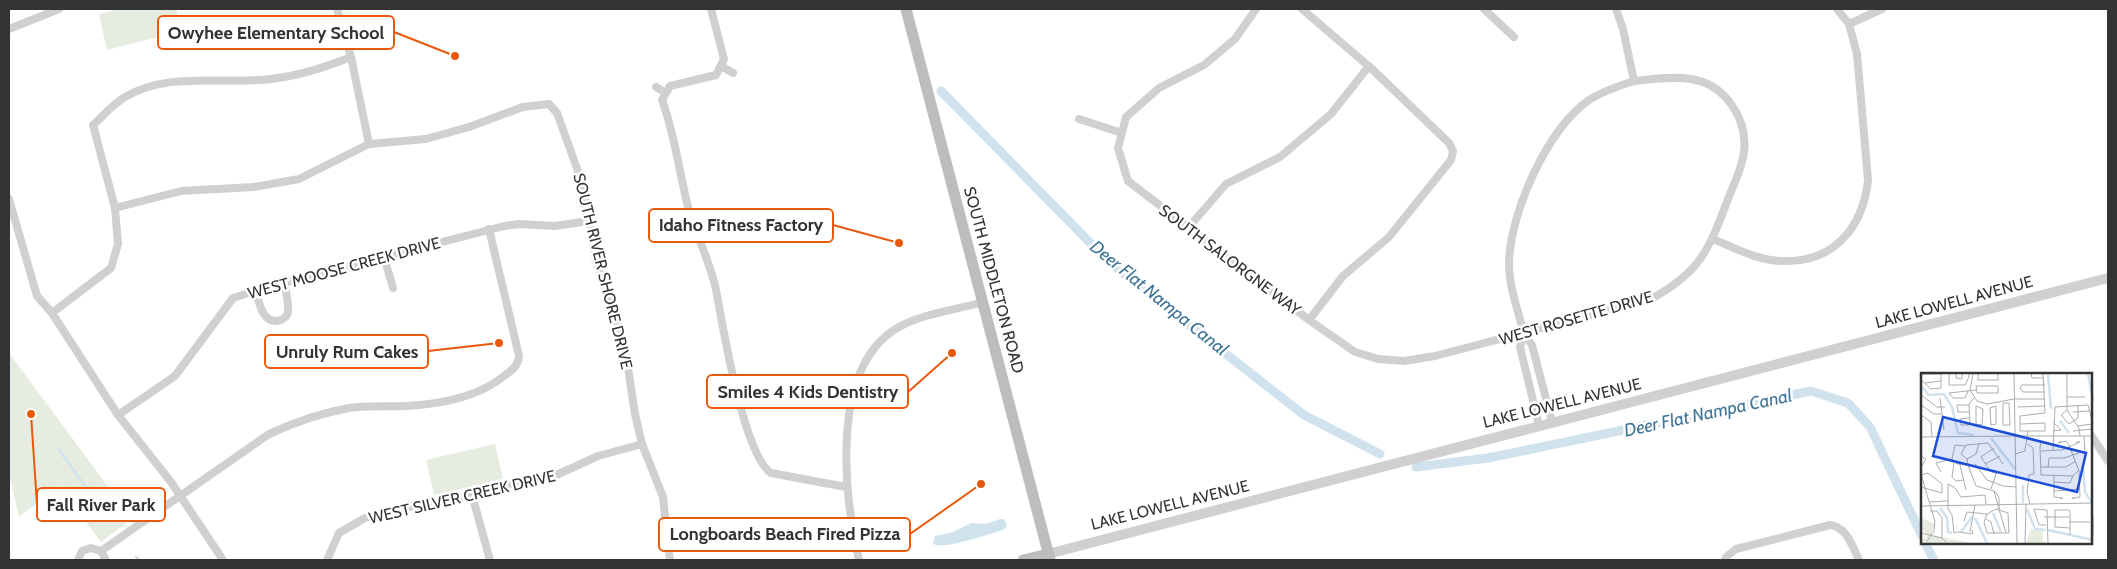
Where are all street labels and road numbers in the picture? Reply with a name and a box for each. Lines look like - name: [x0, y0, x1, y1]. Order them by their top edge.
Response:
- street label: SOUTH RIVER SHORE DRIVE: [569, 171, 637, 371]
- street label: SOUTH MIDDLETON ROAD: [960, 185, 1028, 375]
- street label: SOUTH SALORGNE WAY: [1155, 201, 1305, 320]
- street label: WEST MOOSE CREEK DRIVE: [246, 233, 443, 303]
- street label: LAKE LOWELL AVENUE: [1873, 272, 2035, 332]
- street label: WEST ROSETTE DRIVE: [1497, 287, 1655, 349]
- street label: LAKE LOWELL AVENUE: [1481, 374, 1643, 432]
- street label: WEST SILVER CREEK DRIVE: [367, 466, 557, 528]
- street label: LAKE LOWELL AVENUE: [1089, 476, 1251, 534]

